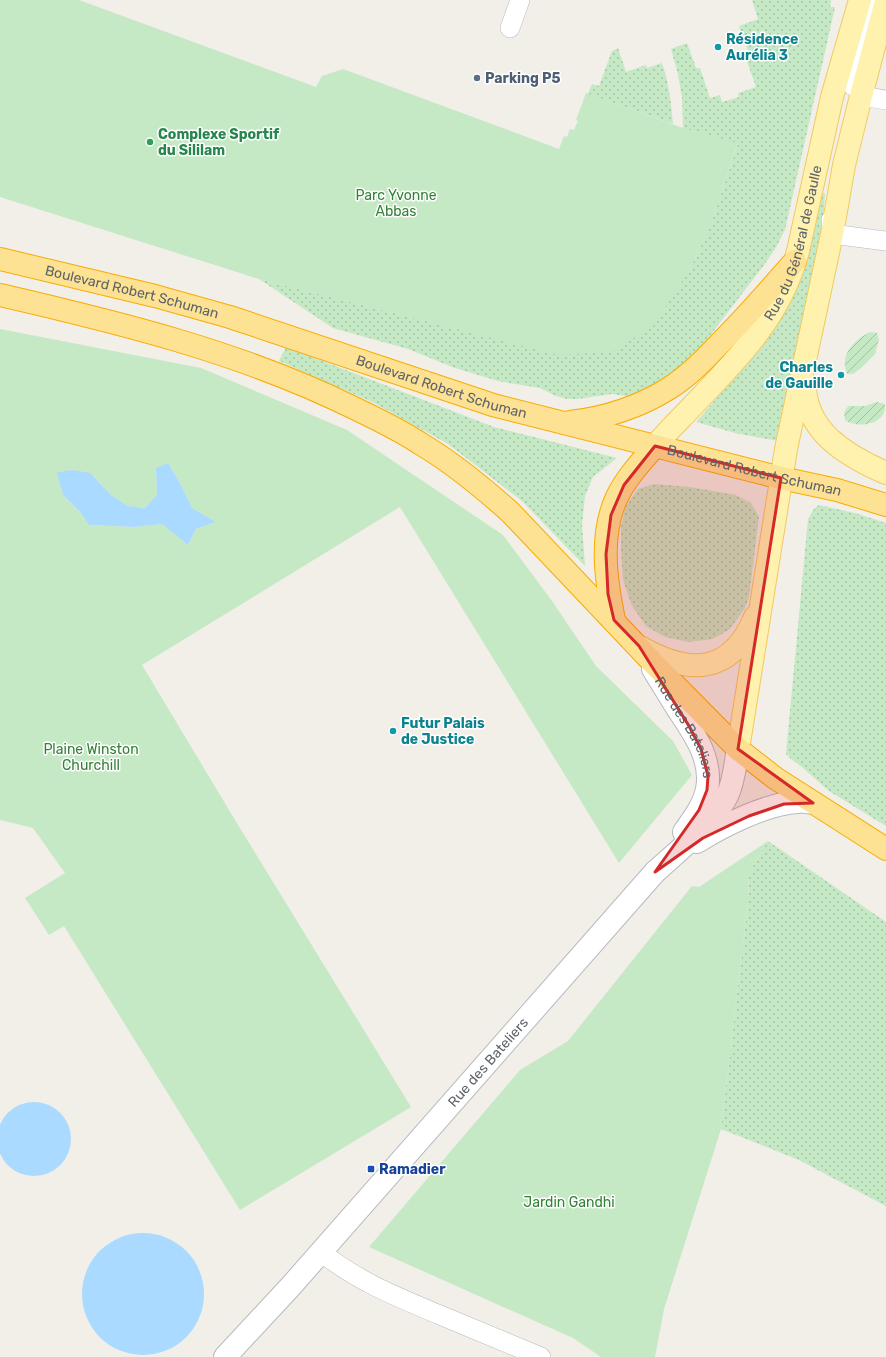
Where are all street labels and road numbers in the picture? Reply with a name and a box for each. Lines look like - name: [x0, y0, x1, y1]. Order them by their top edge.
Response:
- street label: Rue du Général de Gaulle: [761, 164, 826, 324]
- street label: Boulevard Robert Schuman: [43, 262, 221, 322]
- street label: Boulevard Robert Schuman: [354, 352, 529, 422]
- street label: Boulevard Robert Schuman: [665, 441, 844, 500]
- street label: Rue des Bateliers: [651, 674, 716, 779]
- street label: Rue des Bateliers: [444, 1014, 532, 1111]

